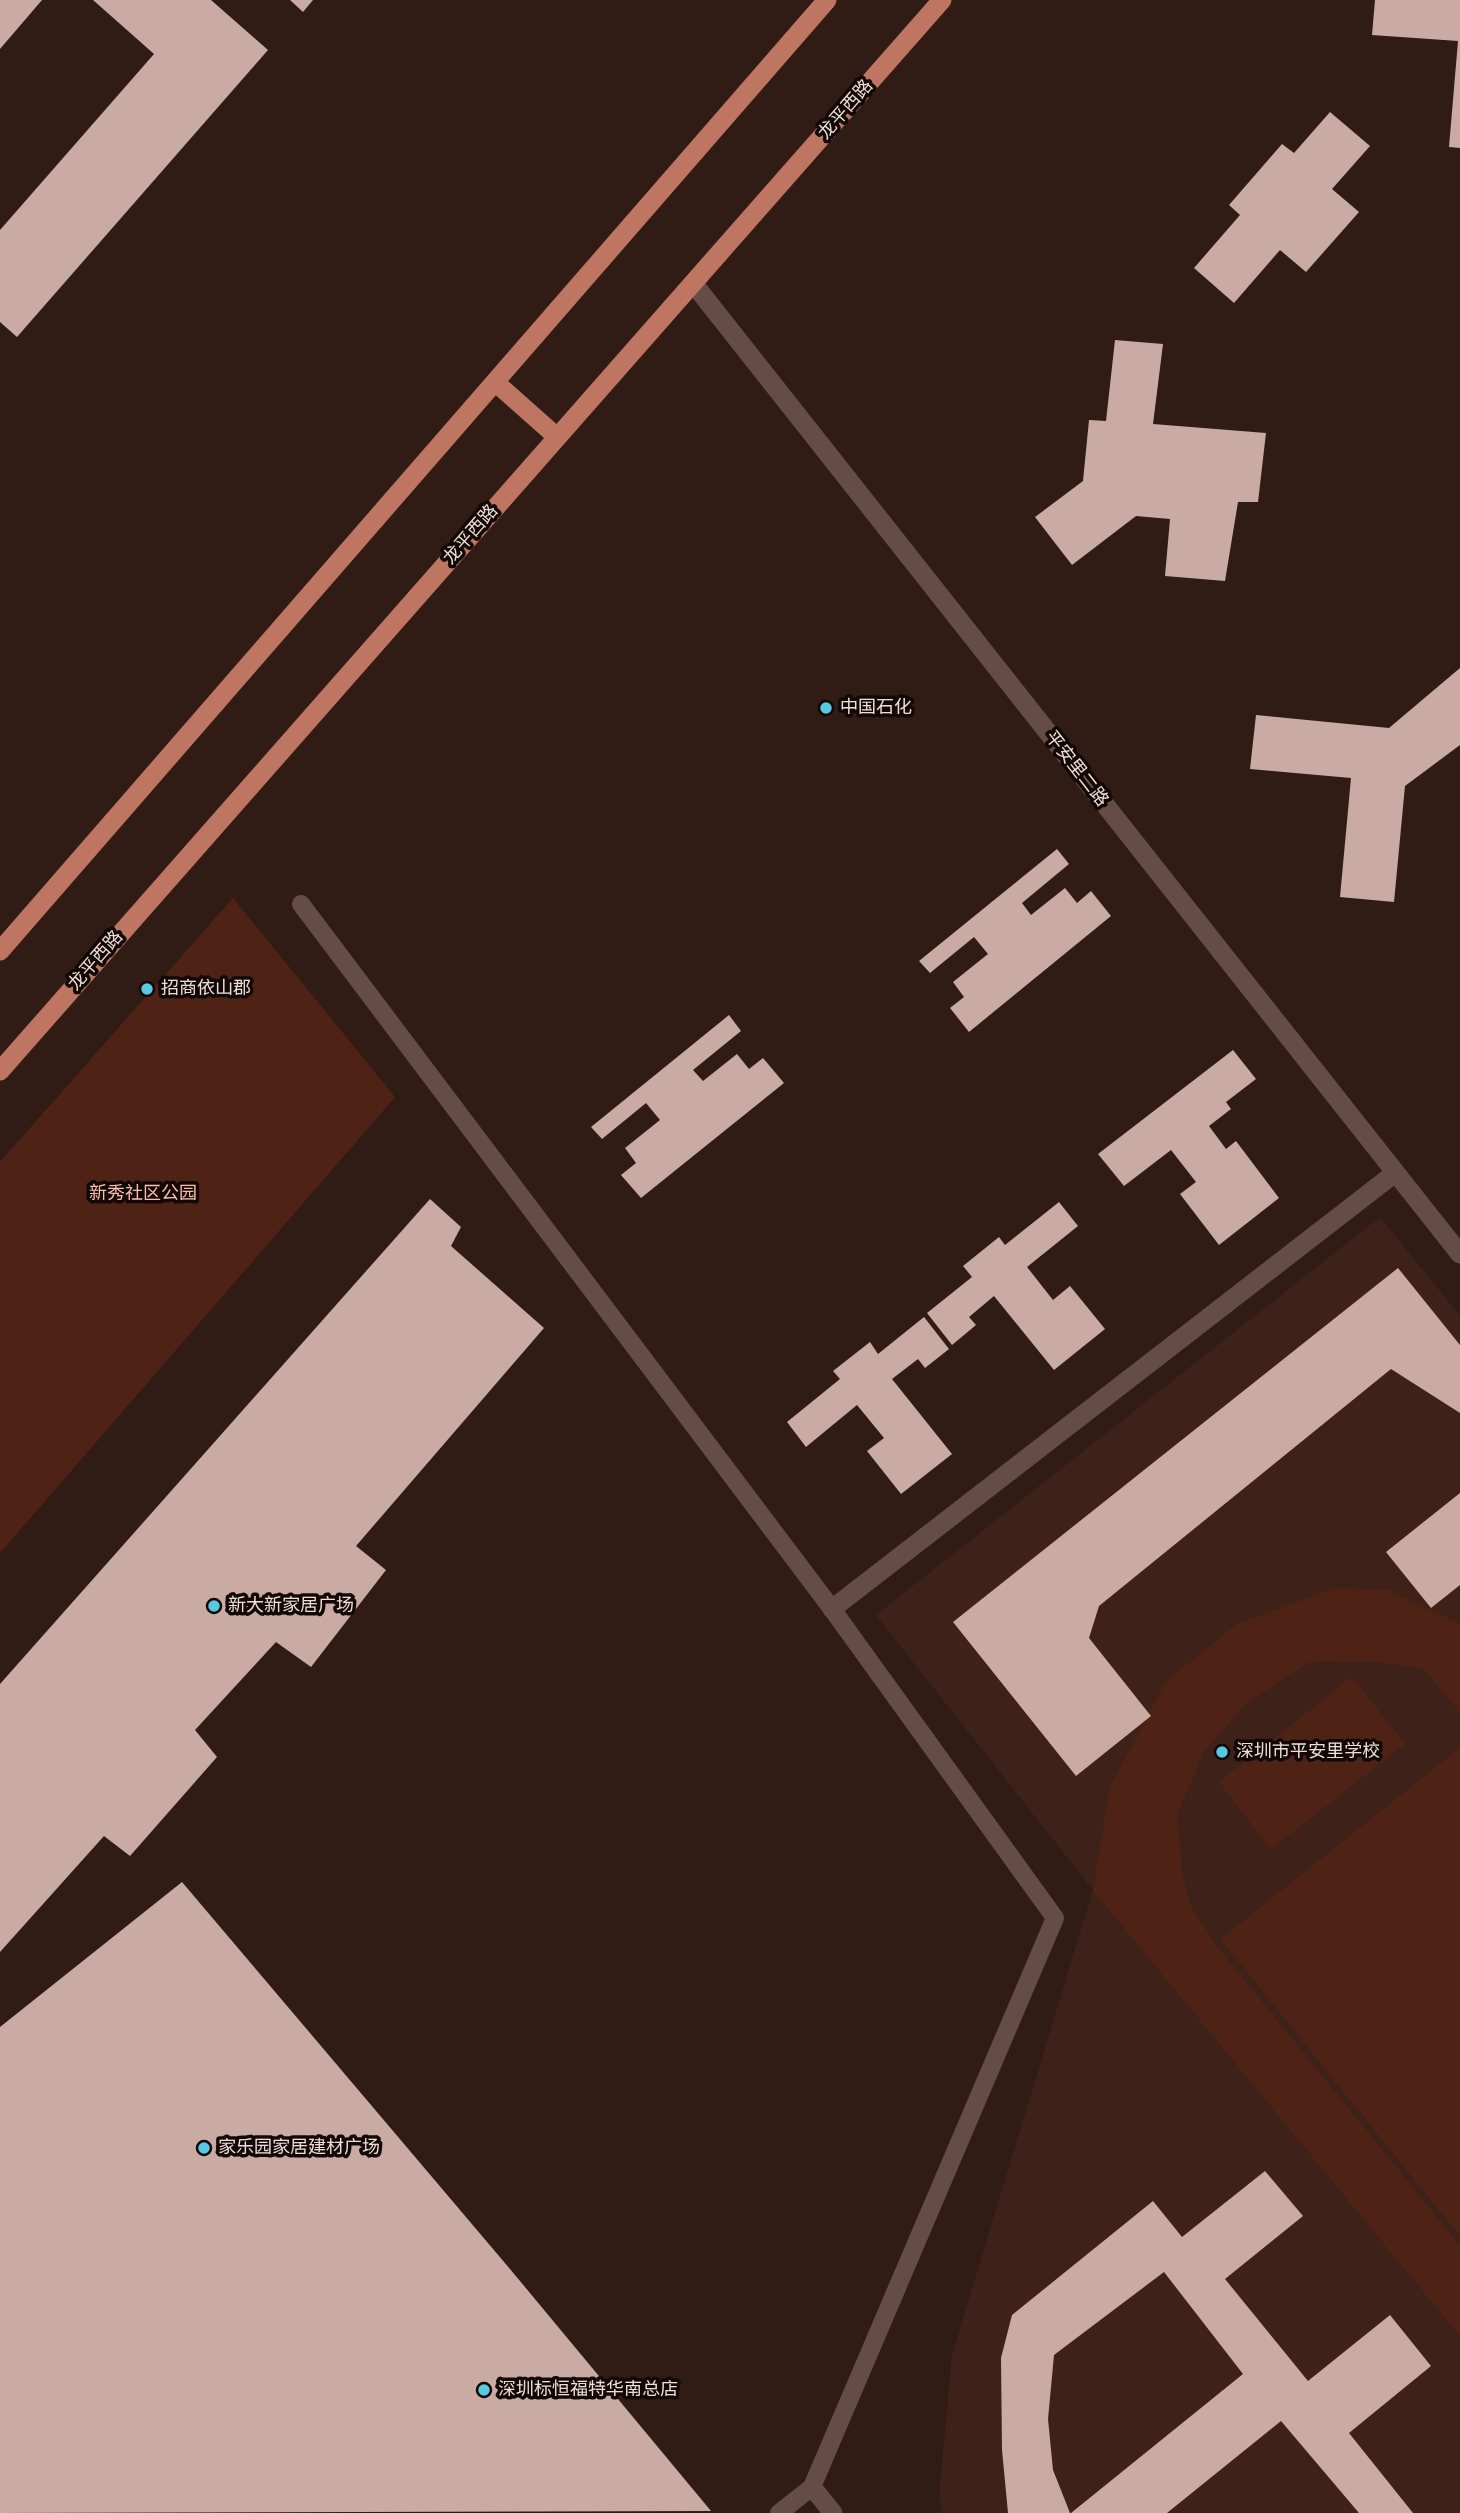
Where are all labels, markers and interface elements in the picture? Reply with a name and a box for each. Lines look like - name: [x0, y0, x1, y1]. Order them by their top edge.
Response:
- street label: 龙平西路: [814, 76, 878, 144]
- street label: 龙平西路: [439, 501, 503, 569]
- place label: 中国石化: [840, 697, 912, 719]
- marker: 中国石化: [818, 700, 834, 716]
- street label: 平安里二路: [1040, 727, 1112, 811]
- street label: 龙平西路: [64, 927, 128, 995]
- place label: 招商依山郡: [161, 978, 251, 1000]
- marker: 招商依山郡: [139, 981, 155, 997]
- park label: 新秀社区公园: [89, 1183, 197, 1205]
- place label: 新大新家居广场: [228, 1595, 354, 1617]
- marker: 新大新家居广场: [206, 1598, 222, 1614]
- place label: 深圳市平安里学校: [1236, 1741, 1380, 1763]
- marker: 深圳市平安里学校: [1214, 1744, 1230, 1760]
- place label: 家乐园家居建材广场: [218, 2137, 380, 2159]
- marker: 家乐园家居建材广场: [196, 2140, 212, 2156]
- place label: 深圳标恒福特华南总店: [498, 2379, 678, 2401]
- marker: 深圳标恒福特华南总店: [476, 2382, 492, 2398]

